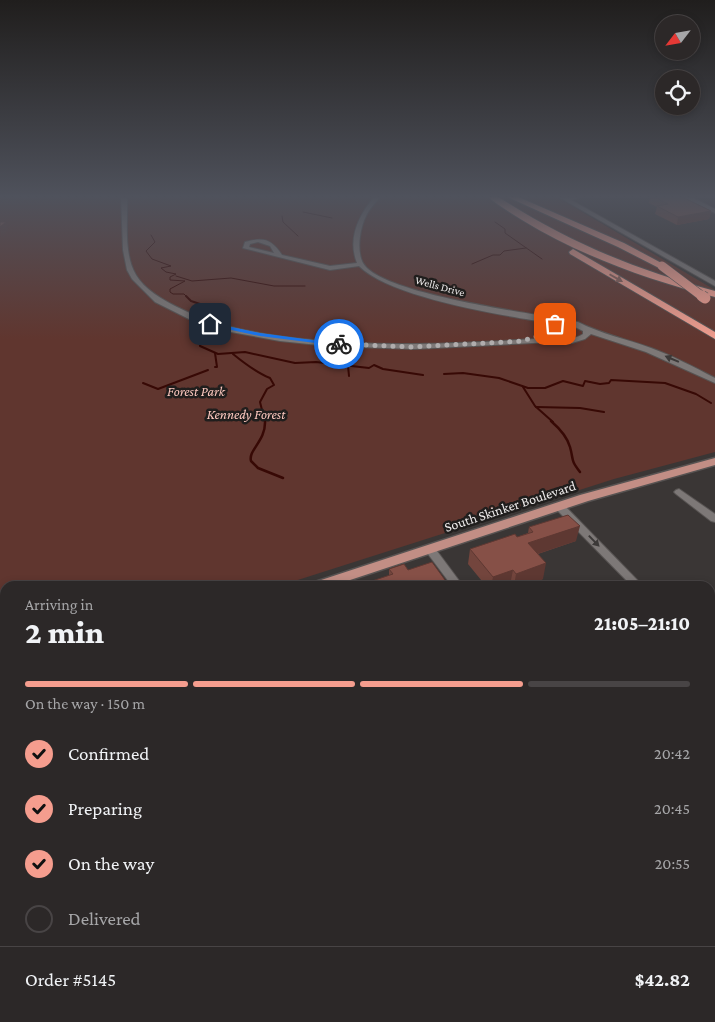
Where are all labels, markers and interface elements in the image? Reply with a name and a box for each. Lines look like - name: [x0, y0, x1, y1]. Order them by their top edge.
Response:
- north arrow: [655, 15, 700, 60]
- map controls: [655, 15, 700, 115]
- button: locate: [655, 70, 700, 115]
- street label: Wells Drive: [414, 274, 466, 298]
- one-way arrow: [609, 274, 624, 282]
- pin: [189, 303, 231, 345]
- pin: [534, 303, 576, 345]
- icon: home: [196, 310, 224, 338]
- icon: bag: [541, 310, 569, 338]
- courier: [314, 319, 364, 369]
- icon: bike: [325, 330, 353, 358]
- one-way arrow: [665, 355, 679, 363]
- park label: Forest Park: [167, 383, 226, 399]
- park label: Kennedy Forest: [207, 406, 286, 422]
- street label: South Skinker Boulevard: [442, 477, 578, 535]
- one-way arrow: [588, 535, 600, 547]
- text: Arriving in: [25, 596, 93, 613]
- text: 21:05–21:10: [594, 613, 690, 634]
- text: 2 min: [25, 614, 104, 650]
- text: On the way · 150 m: [25, 695, 145, 712]
- icon: check: [25, 740, 53, 768]
- text: Confirmed: [68, 743, 149, 764]
- text: 20:42: [654, 745, 690, 762]
- icon: check: [25, 795, 53, 823]
- text: Preparing: [68, 798, 142, 819]
- text: 20:45: [654, 800, 690, 817]
- icon: check: [25, 850, 53, 878]
- text: On the way: [68, 853, 154, 874]
- text: 20:55: [655, 855, 690, 872]
- text: Delivered: [68, 908, 141, 929]
- text: Order #5145: [25, 969, 116, 990]
- text: $42.82: [635, 969, 690, 990]

